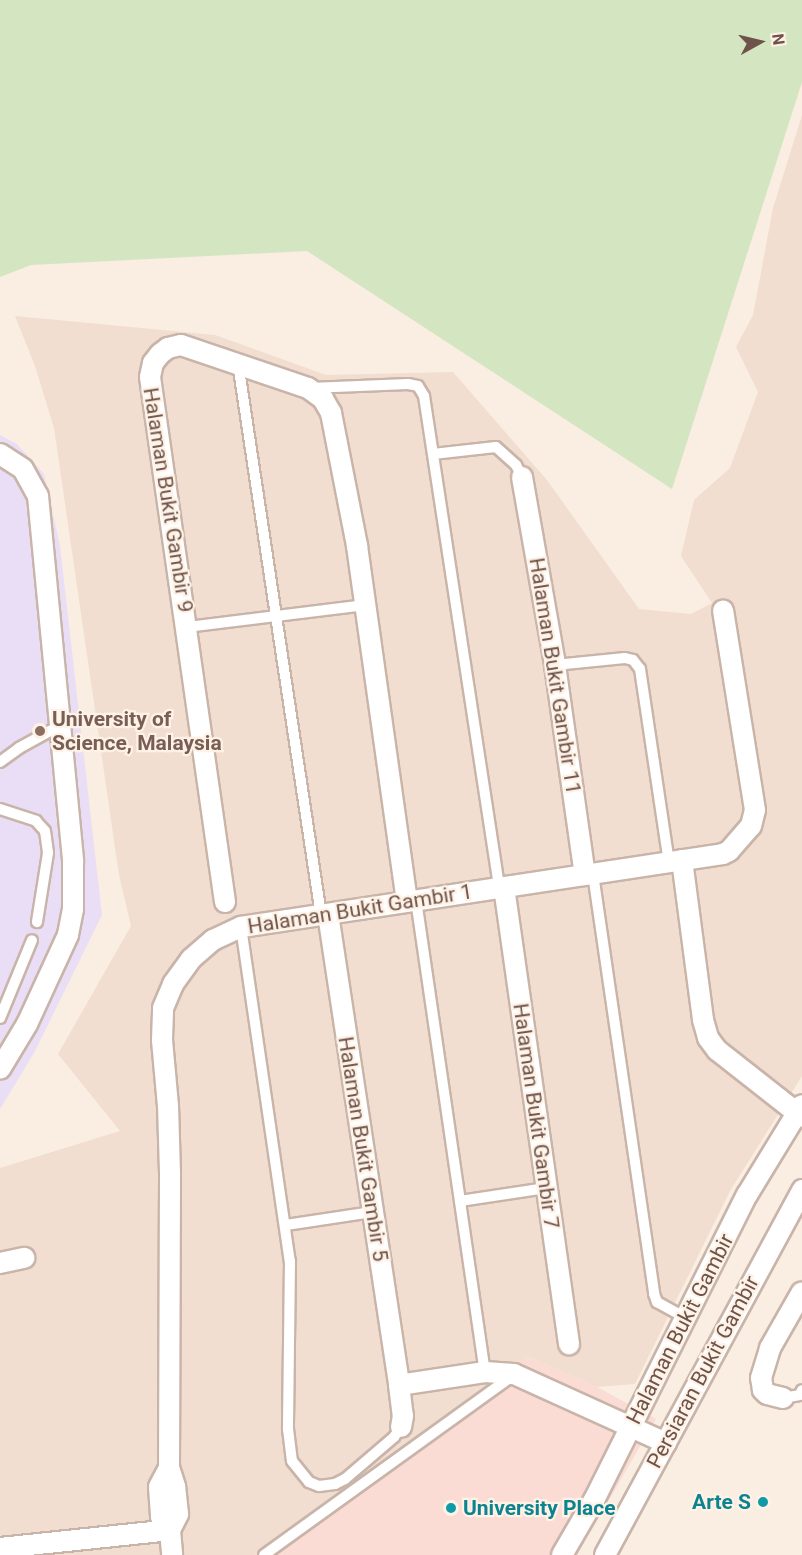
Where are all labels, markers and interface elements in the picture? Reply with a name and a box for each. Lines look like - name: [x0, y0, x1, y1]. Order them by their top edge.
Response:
- north arrow: [730, 12, 790, 72]
- text: N: [768, 33, 789, 46]
- street label: Halaman Bukit Gambir 9: [138, 386, 198, 614]
- street label: Halaman Bukit Gambir 11: [524, 556, 586, 796]
- place label: University of Science, Malaysia: [52, 706, 222, 756]
- marker: University of Science, Malaysia: [33, 724, 47, 738]
- street label: Halaman Bukit Gambir 1: [246, 879, 474, 939]
- street label: Halaman Bukit Gambir 7: [508, 1002, 564, 1230]
- street label: Halaman Bukit Gambir 5: [333, 1035, 393, 1263]
- street label: Halaman Bukit Gambir: [621, 1230, 739, 1428]
- street label: Persiaran Bukit Gambir: [642, 1271, 764, 1473]
- place label: Arte S: [692, 1489, 751, 1515]
- place label: University Place: [463, 1495, 616, 1521]
- marker: Arte S: [756, 1495, 770, 1509]
- marker: University Place: [444, 1501, 458, 1515]

